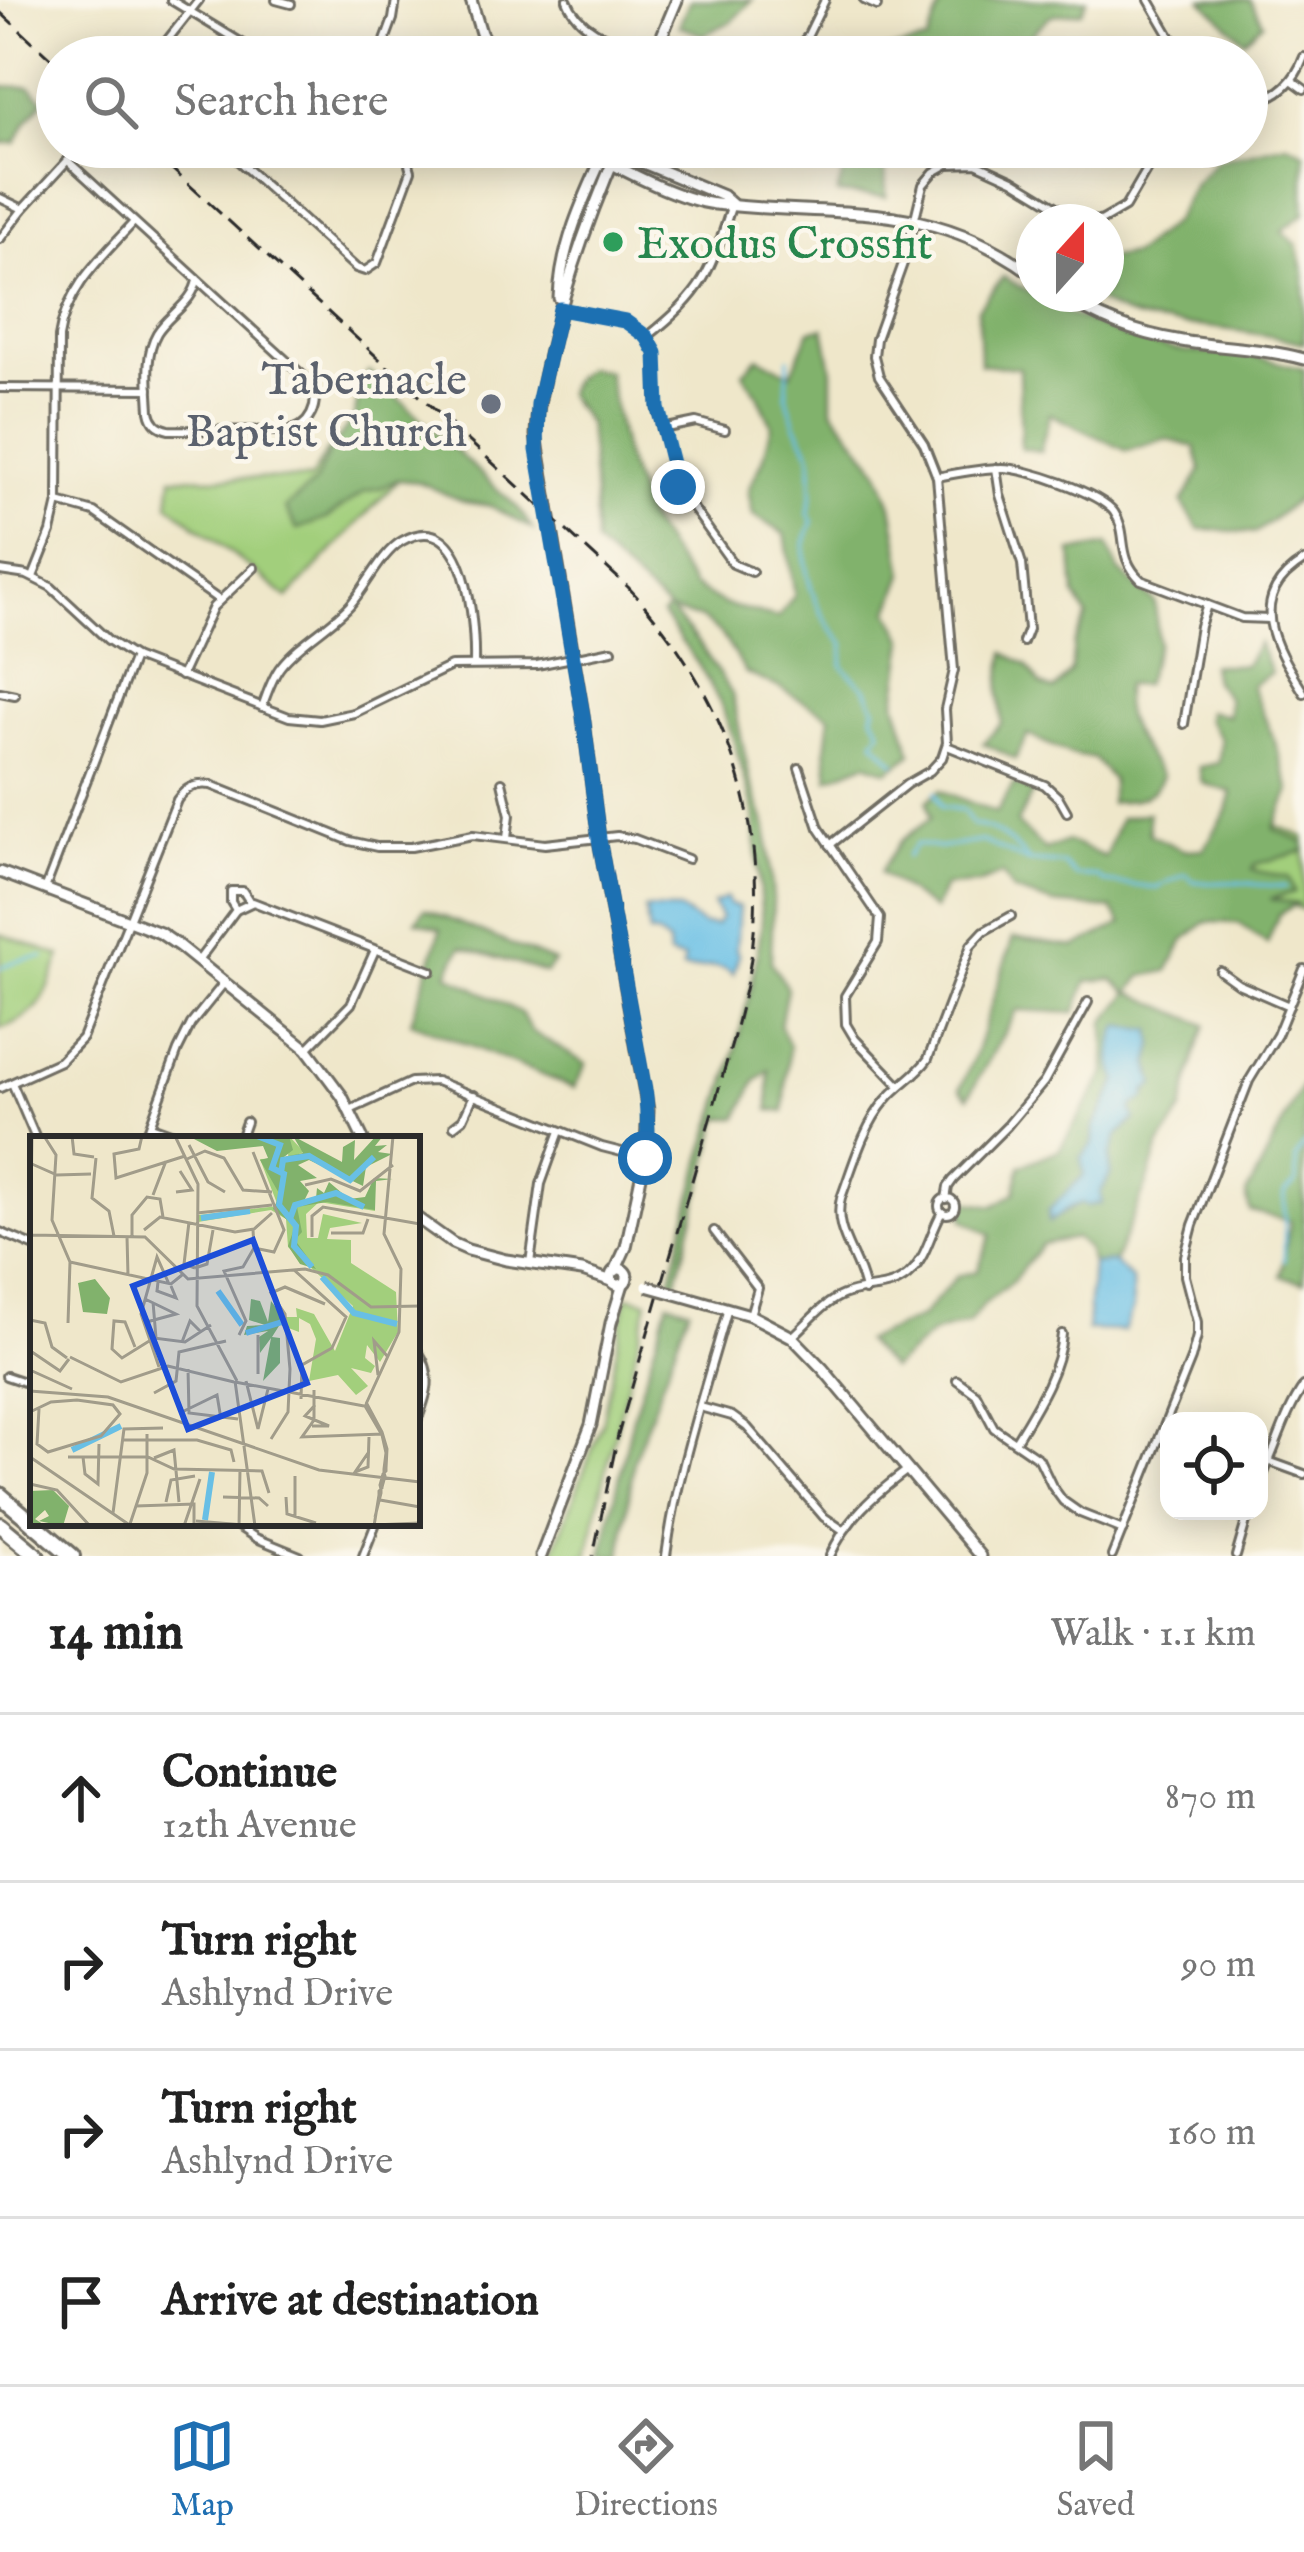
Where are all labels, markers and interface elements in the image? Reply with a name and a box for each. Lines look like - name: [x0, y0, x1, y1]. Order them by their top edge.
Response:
- search box: [36, 36, 1268, 168]
- icon: search: [78, 69, 144, 135]
- text: Search here: [174, 74, 388, 131]
- north arrow: [1016, 204, 1124, 312]
- place label: Exodus Crossfit: [637, 217, 933, 274]
- marker: Exodus Crossfit: [600, 229, 626, 255]
- place label: Tabernacle Baptist Church: [186, 353, 467, 462]
- marker: Tabernacle Baptist Church: [478, 391, 504, 417]
- route end: [651, 460, 705, 514]
- route start: [618, 1131, 672, 1185]
- inset map: [30, 1136, 420, 1526]
- map controls: [1160, 1412, 1268, 1520]
- button: locate: [1160, 1412, 1268, 1520]
- text: 14 min: [48, 1602, 183, 1667]
- text: Walk · 1.1 km: [1050, 1610, 1256, 1659]
- text: Continue: [162, 1745, 337, 1802]
- icon: ahead: [48, 1765, 114, 1831]
- text: 870 m: [1165, 1773, 1256, 1822]
- text: 12th Avenue: [162, 1802, 357, 1851]
- text: Turn right: [162, 1913, 357, 1970]
- icon: right: [48, 1933, 114, 1999]
- text: 90 m: [1181, 1941, 1256, 1990]
- text: Ashlynd Drive: [162, 1970, 393, 2019]
- text: Turn right: [162, 2081, 357, 2138]
- icon: right: [48, 2101, 114, 2167]
- text: 160 m: [1167, 2109, 1256, 2158]
- text: Ashlynd Drive: [162, 2138, 393, 2187]
- icon: arrive: [48, 2269, 114, 2335]
- text: Arrive at destination: [162, 2273, 539, 2330]
- tab: Map: [169, 2413, 235, 2527]
- tab: Directions: [574, 2413, 718, 2527]
- tab: Saved: [1057, 2413, 1135, 2527]

